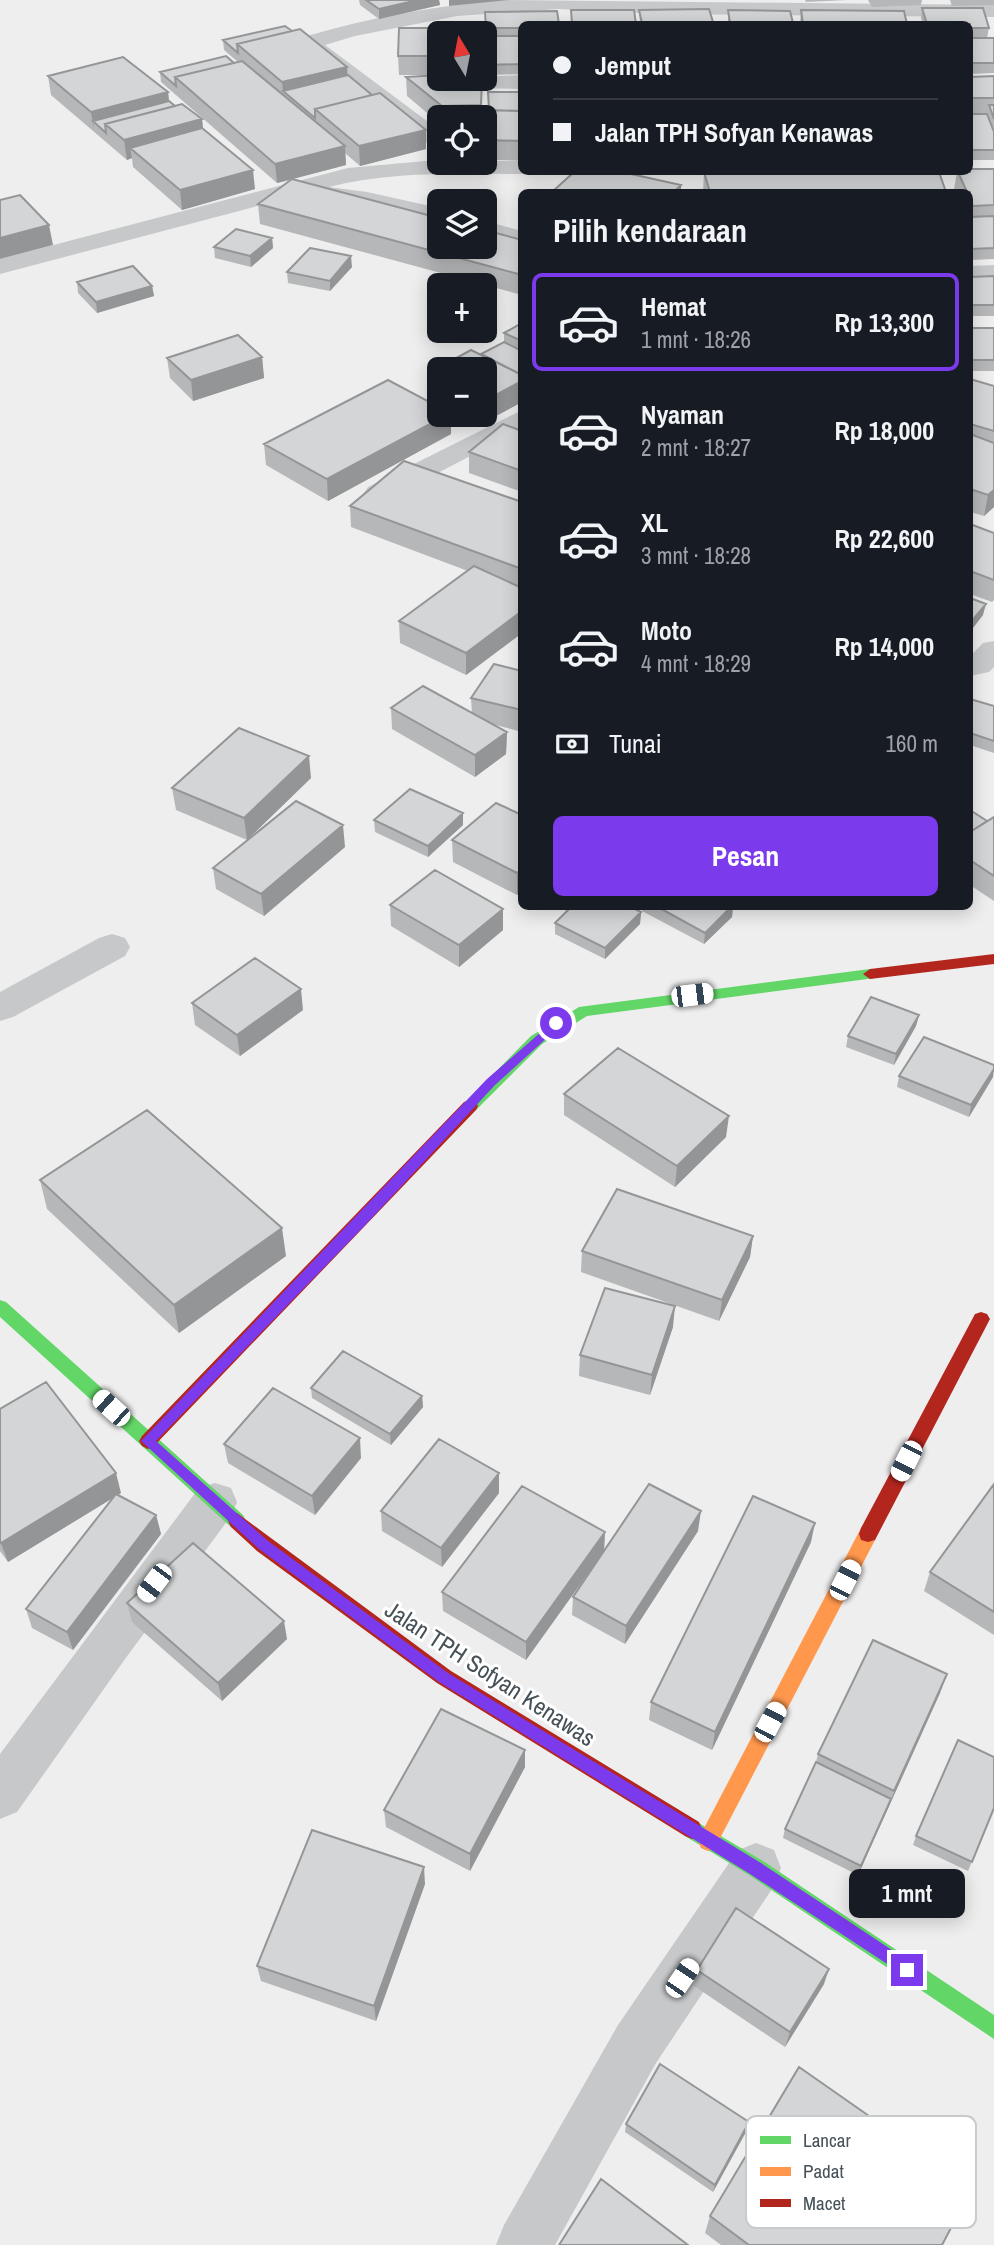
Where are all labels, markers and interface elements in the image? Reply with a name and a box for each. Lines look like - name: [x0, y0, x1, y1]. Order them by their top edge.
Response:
- north arrow: [427, 21, 497, 91]
- map controls: [427, 21, 497, 427]
- text: Jemput: [595, 48, 671, 83]
- button: locate: [427, 105, 497, 175]
- text: Jalan TPH Sofyan Kenawas: [595, 115, 873, 150]
- button: layers: [427, 189, 497, 259]
- text: Pilih kendaraan: [553, 209, 747, 252]
- button: +: [427, 273, 497, 343]
- text: Hemat: [641, 289, 706, 324]
- icon: car: [557, 291, 620, 354]
- text: Rp 13,300: [834, 305, 934, 340]
- text: 1 mnt · 18:26: [641, 324, 751, 355]
- button: −: [427, 357, 497, 427]
- text: Nyaman: [641, 397, 724, 432]
- icon: car: [557, 399, 620, 462]
- text: Rp 18,000: [834, 413, 934, 448]
- text: 2 mnt · 18:27: [641, 432, 751, 463]
- text: XL: [641, 505, 668, 540]
- icon: car: [557, 507, 620, 570]
- text: Rp 22,600: [834, 521, 934, 556]
- text: 3 mnt · 18:28: [641, 540, 751, 571]
- text: Moto: [641, 613, 692, 648]
- icon: car: [557, 615, 620, 678]
- text: Rp 14,000: [834, 629, 934, 664]
- text: 4 mnt · 18:29: [641, 648, 751, 679]
- icon: cash: [553, 725, 591, 763]
- text: Tunai: [609, 726, 662, 761]
- text: 160 m: [886, 728, 938, 759]
- button: Pesan: [553, 816, 938, 896]
- car: [670, 982, 715, 1008]
- route start: [540, 1007, 572, 1039]
- car: [89, 1386, 134, 1430]
- car: [888, 1438, 925, 1484]
- car: [827, 1557, 864, 1603]
- car: [133, 1560, 176, 1606]
- street label: Jalan TPH Sofyan Kenawas: [379, 1593, 602, 1753]
- car: [751, 1699, 790, 1745]
- callout: 1 mnt: [849, 1868, 965, 1918]
- text: 1 mnt: [882, 1878, 932, 1909]
- route end: [891, 1954, 923, 1986]
- car: [662, 1955, 703, 2001]
- legend: [746, 2116, 976, 2228]
- text: Lancar: [803, 2127, 851, 2153]
- text: Padat: [803, 2158, 844, 2184]
- text: Macet: [803, 2190, 846, 2216]

